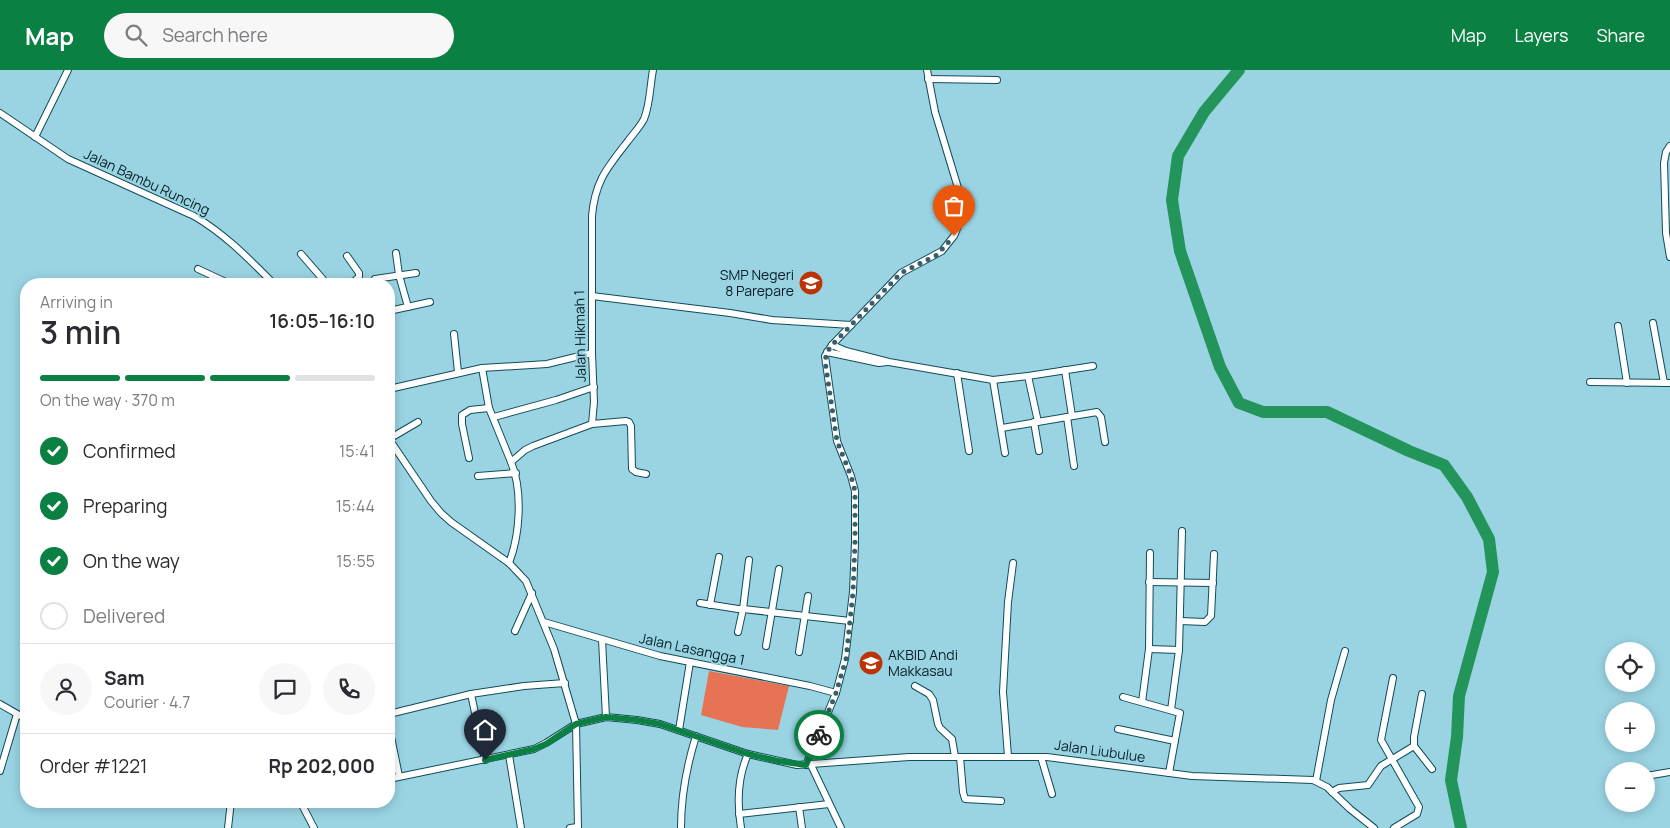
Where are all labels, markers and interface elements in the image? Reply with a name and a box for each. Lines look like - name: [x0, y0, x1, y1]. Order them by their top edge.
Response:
- search box: [104, 13, 454, 58]
- text: Map: [25, 19, 74, 52]
- icon: search: [122, 21, 150, 49]
- text: Search here: [162, 22, 268, 48]
- text: Map: [1451, 23, 1486, 47]
- text: Layers: [1514, 23, 1568, 47]
- text: Share: [1596, 23, 1645, 47]
- street label: Jalan Bambu Runcing: [81, 144, 213, 219]
- pin: [933, 185, 975, 236]
- icon: bag: [940, 192, 968, 220]
- place label: SMP Negeri 8 Parepare: [720, 265, 794, 300]
- school or university icon: SMP Negeri 8 Parepare: [798, 270, 824, 296]
- street label: Jalan Hikmah 1: [569, 290, 590, 382]
- text: Arriving in: [40, 291, 113, 313]
- text: 16:05–16:10: [269, 308, 375, 334]
- text: 3 min: [40, 310, 121, 354]
- text: On the way · 370 m: [40, 389, 175, 411]
- icon: check: [40, 437, 68, 465]
- text: Confirmed: [83, 438, 176, 464]
- text: 15:41: [339, 440, 375, 462]
- icon: check: [40, 492, 68, 520]
- text: Preparing: [83, 493, 168, 519]
- text: 15:44: [336, 495, 375, 517]
- icon: check: [40, 547, 68, 575]
- text: On the way: [83, 548, 180, 574]
- text: 15:55: [336, 550, 375, 572]
- text: Delivered: [83, 603, 165, 629]
- street label: Jalan Lasangga 1: [638, 628, 747, 669]
- map controls: [1605, 642, 1655, 812]
- button: locate: [1605, 642, 1655, 692]
- place label: AKBID Andi Makkasau: [888, 645, 958, 680]
- school or university icon: AKBID Andi Makkasau: [858, 650, 884, 676]
- button: person: [40, 663, 92, 715]
- button: chat: [259, 663, 311, 715]
- button: phone: [323, 663, 375, 715]
- text: Sam: [104, 665, 145, 691]
- text: Courier · 4.7: [104, 691, 190, 713]
- button: +: [1605, 702, 1655, 752]
- pin: [464, 709, 506, 760]
- courier: [794, 710, 844, 760]
- icon: home: [471, 716, 499, 744]
- icon: bike: [805, 721, 833, 749]
- street label: Jalan Liubulue: [1053, 735, 1147, 766]
- text: Order #1221: [40, 753, 147, 779]
- text: Rp 202,000: [269, 753, 375, 779]
- button: −: [1605, 762, 1655, 812]

